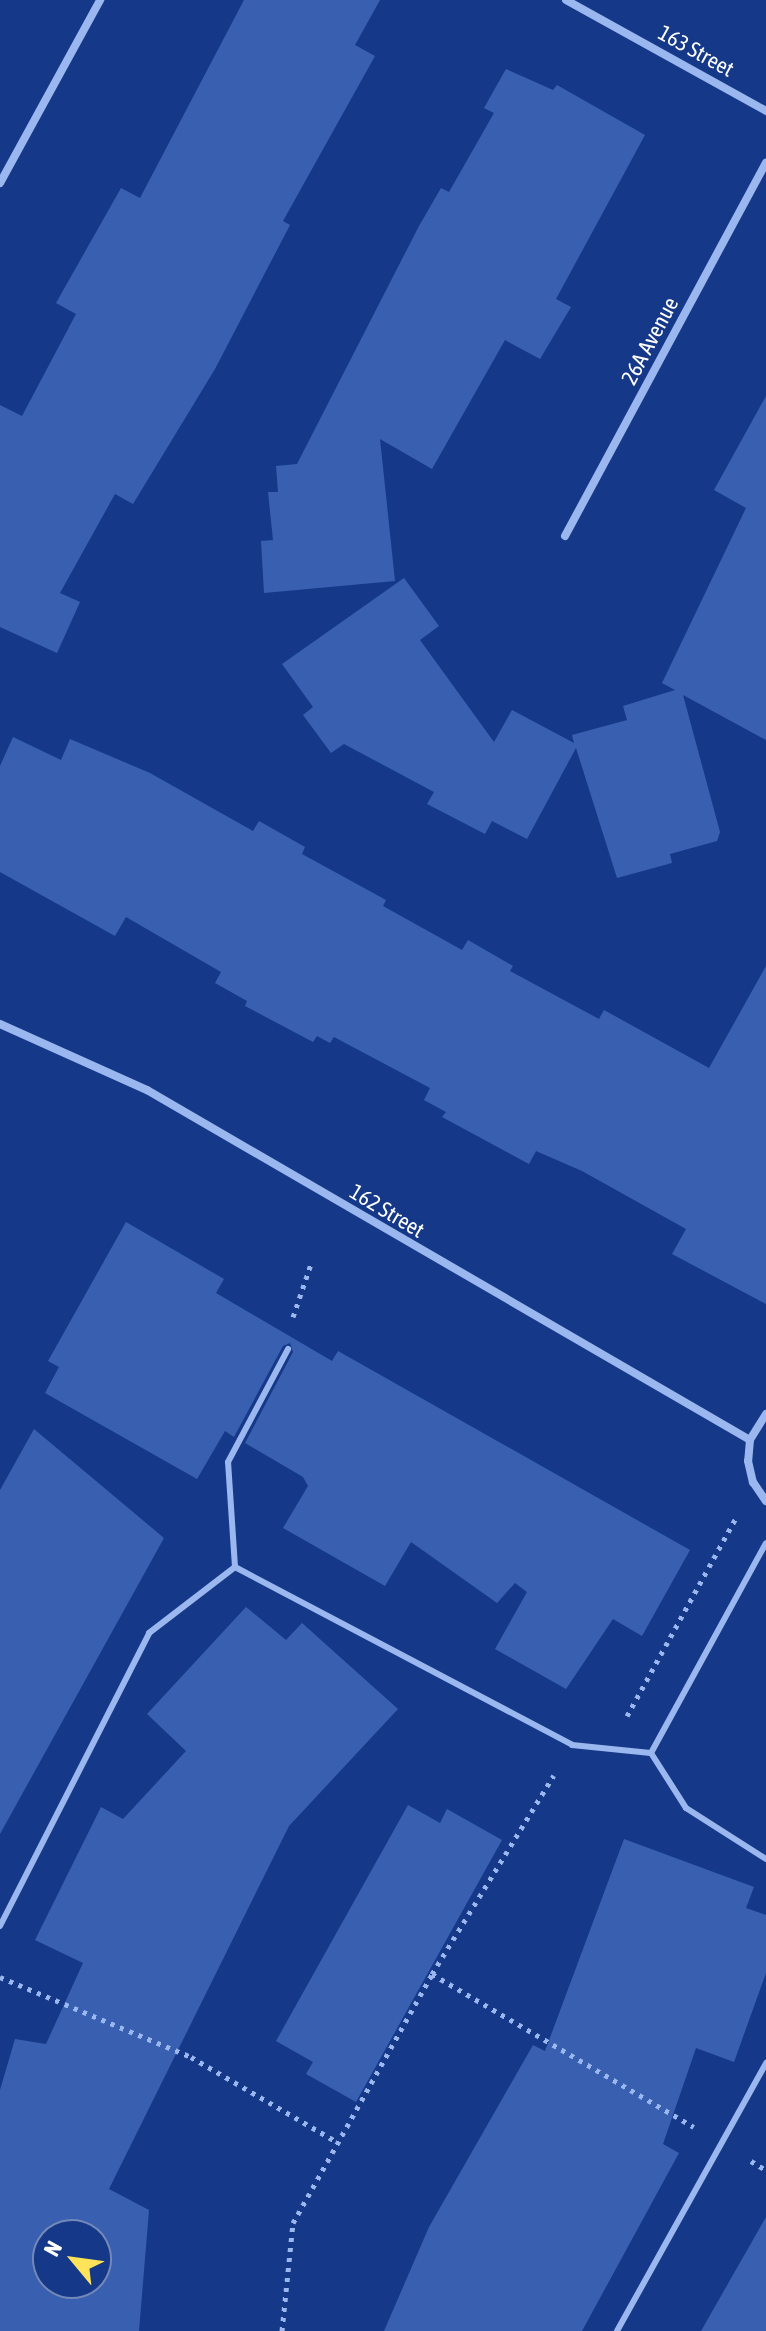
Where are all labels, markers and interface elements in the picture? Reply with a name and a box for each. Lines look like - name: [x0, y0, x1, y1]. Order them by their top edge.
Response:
- street label: 163 Street: [654, 20, 738, 82]
- street label: 26A Avenue: [616, 293, 684, 389]
- street label: 162 Street: [345, 1178, 429, 1244]
- north arrow: [32, 2219, 112, 2299]
- text: N: [38, 2236, 67, 2260]

